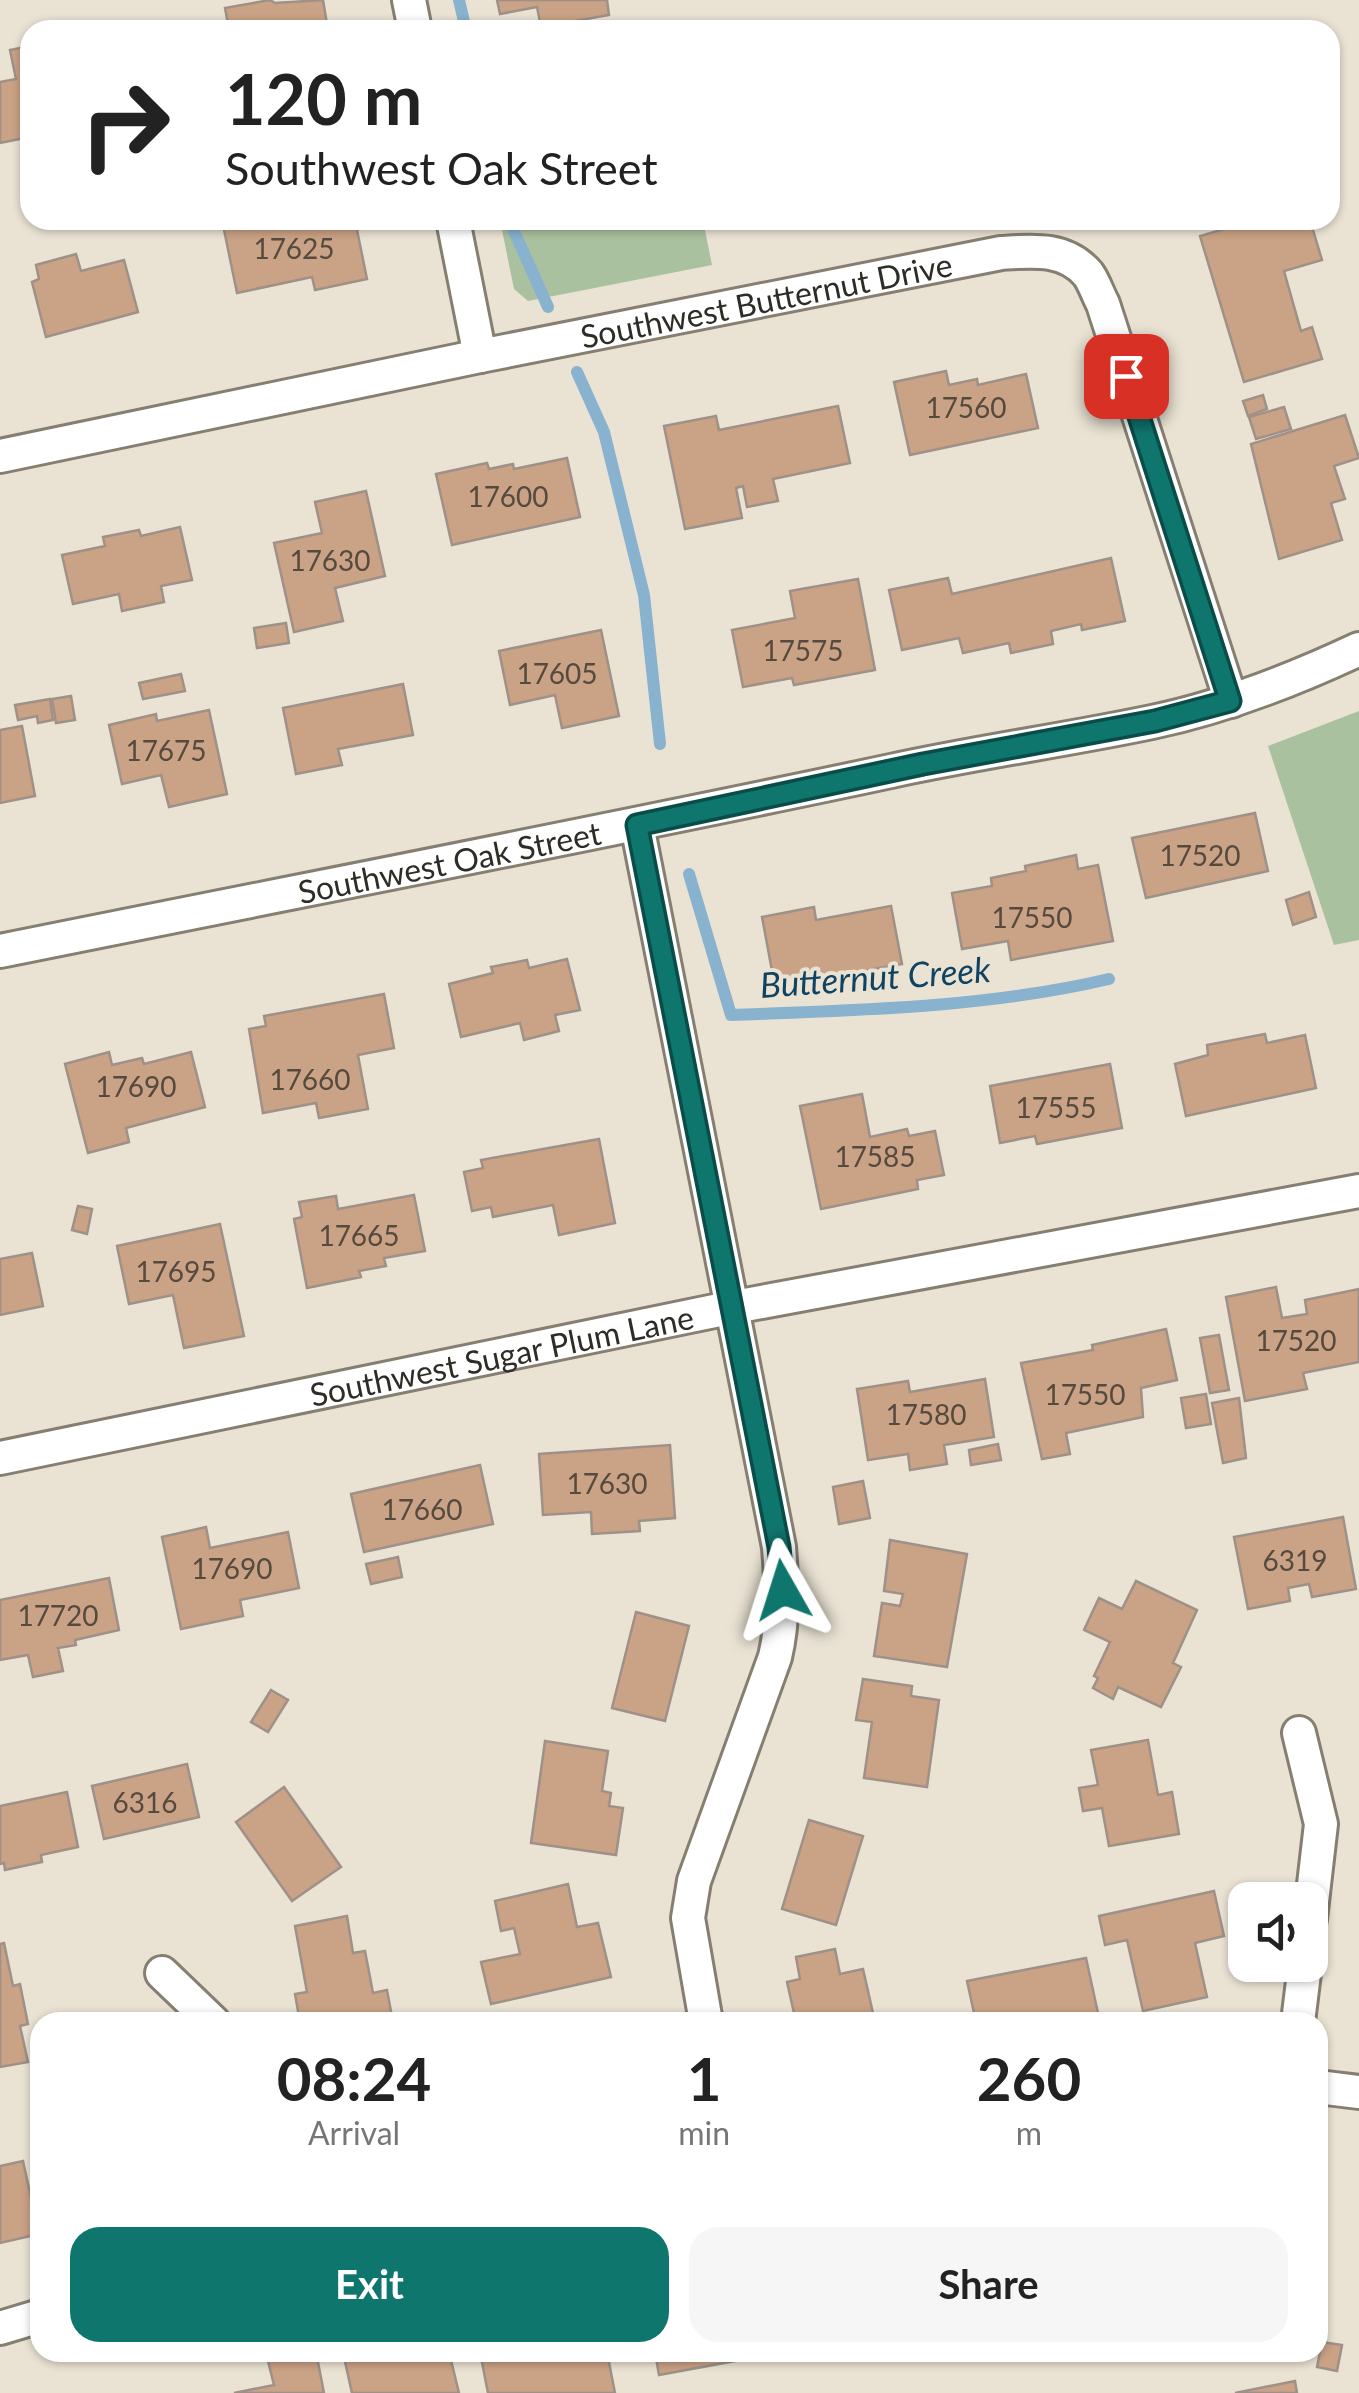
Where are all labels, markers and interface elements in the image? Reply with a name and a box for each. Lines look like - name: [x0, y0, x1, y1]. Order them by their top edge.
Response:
- text: 120 m: [225, 56, 422, 140]
- icon: right: [60, 60, 190, 190]
- text: Southwest Oak Street: [225, 141, 658, 195]
- house number: 17625: [253, 231, 335, 265]
- street label: Southwest Butternut Drive: [577, 244, 955, 355]
- pin: [1084, 334, 1169, 419]
- icon: arrive: [1099, 349, 1154, 404]
- house number: 17560: [925, 390, 1007, 424]
- house number: 17600: [467, 479, 549, 513]
- house number: 17630: [289, 543, 371, 577]
- house number: 17575: [762, 633, 844, 667]
- house number: 17605: [516, 656, 598, 690]
- house number: 17675: [125, 733, 207, 767]
- street label: Southwest Oak Street: [294, 812, 604, 911]
- house number: 17520: [1159, 838, 1241, 872]
- house number: 17550: [991, 900, 1073, 934]
- water label: Butternut Creek: [758, 947, 992, 1005]
- house number: 17660: [269, 1062, 351, 1096]
- house number: 17690: [95, 1069, 177, 1103]
- house number: 17555: [1015, 1090, 1097, 1124]
- house number: 17585: [834, 1139, 916, 1173]
- house number: 17665: [318, 1218, 400, 1252]
- house number: 17695: [135, 1254, 217, 1288]
- street label: Southwest Sugar Plum Lane: [306, 1296, 697, 1413]
- house number: 17520: [1255, 1323, 1337, 1357]
- house number: 17550: [1044, 1377, 1126, 1411]
- house number: 17580: [885, 1397, 967, 1431]
- house number: 17630: [566, 1466, 648, 1500]
- house number: 17660: [381, 1492, 463, 1526]
- position arrow: [731, 1538, 835, 1642]
- house number: 6319: [1263, 1543, 1327, 1577]
- house number: 17690: [191, 1551, 273, 1585]
- house number: 17720: [17, 1598, 99, 1632]
- house number: 6316: [113, 1785, 177, 1819]
- map controls: [1228, 1882, 1328, 1982]
- button: sound: [1228, 1882, 1328, 1982]
- text: 08:24: [277, 2042, 431, 2114]
- text: 1: [687, 2042, 722, 2114]
- text: 260: [977, 2042, 1081, 2114]
- text: Arrival: [308, 2113, 400, 2152]
- text: min: [678, 2113, 730, 2152]
- text: m: [1016, 2113, 1042, 2152]
- button: Exit: [70, 2227, 669, 2342]
- button: Share: [689, 2227, 1288, 2342]

